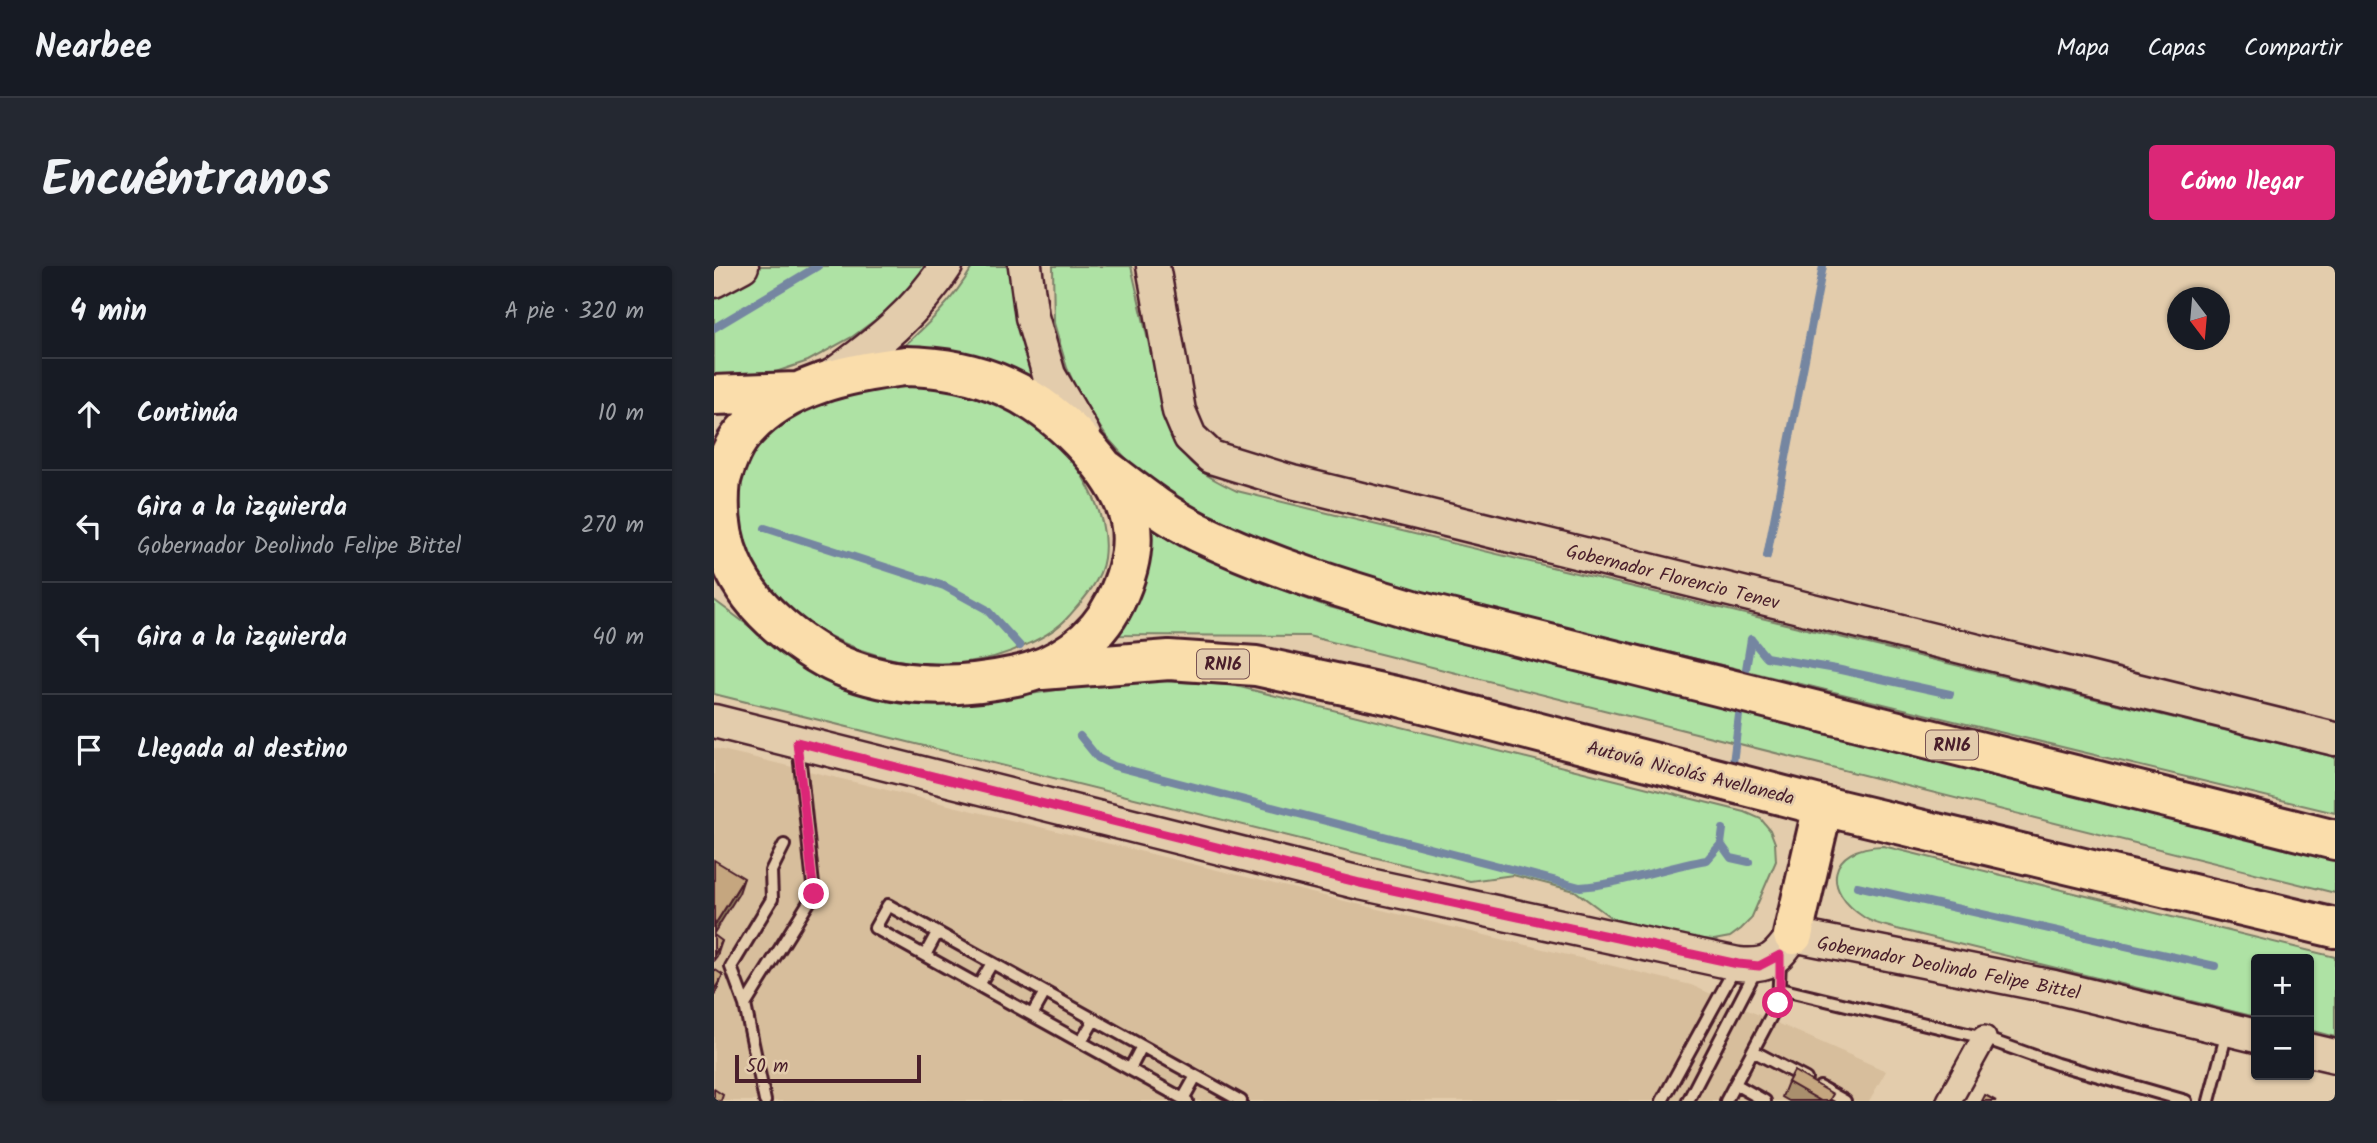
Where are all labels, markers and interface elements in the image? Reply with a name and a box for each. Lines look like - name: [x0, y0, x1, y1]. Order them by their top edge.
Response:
- text: Nearbee: [35, 22, 152, 75]
- text: Mapa: [2057, 29, 2109, 68]
- text: Capas: [2147, 29, 2206, 68]
- text: Compartir: [2244, 29, 2342, 68]
- text: Encuéntranos: [42, 143, 331, 221]
- button: Cómo llegar: [2149, 145, 2335, 220]
- north arrow: [2167, 287, 2230, 350]
- text: 4 min: [70, 288, 147, 336]
- text: A pie · 320 m: [505, 294, 644, 330]
- text: Continúa: [137, 393, 238, 435]
- icon: ahead: [70, 395, 108, 433]
- text: 10 m: [598, 396, 644, 432]
- text: Gira a la izquierda: [137, 487, 347, 529]
- icon: left: [70, 507, 108, 545]
- text: 270 m: [581, 508, 644, 544]
- text: Gobernador Deolindo Felipe Bittel: [137, 529, 461, 565]
- street label: Gobernador Florencio Tenev: [1563, 537, 1783, 619]
- text: Gira a la izquierda: [137, 617, 347, 659]
- icon: left: [70, 619, 108, 657]
- text: 40 m: [592, 620, 644, 656]
- road number: RN16: [1197, 650, 1249, 678]
- text: Llegada al destino: [137, 729, 348, 771]
- road number: RN16: [1926, 730, 1978, 760]
- icon: arrive: [70, 731, 108, 769]
- street label: Autovía Nicolás Avellaneda: [1584, 734, 1797, 814]
- route end: [798, 878, 829, 909]
- street label: Gobernador Deolindo Felipe Bittel: [1814, 929, 2083, 1009]
- map controls: [2251, 954, 2314, 1080]
- button: +: [2251, 954, 2314, 1017]
- route start: [1762, 987, 1793, 1018]
- button: −: [2251, 1017, 2314, 1080]
- scale bar: [735, 1052, 920, 1084]
- text: 50 m: [746, 1052, 788, 1082]

